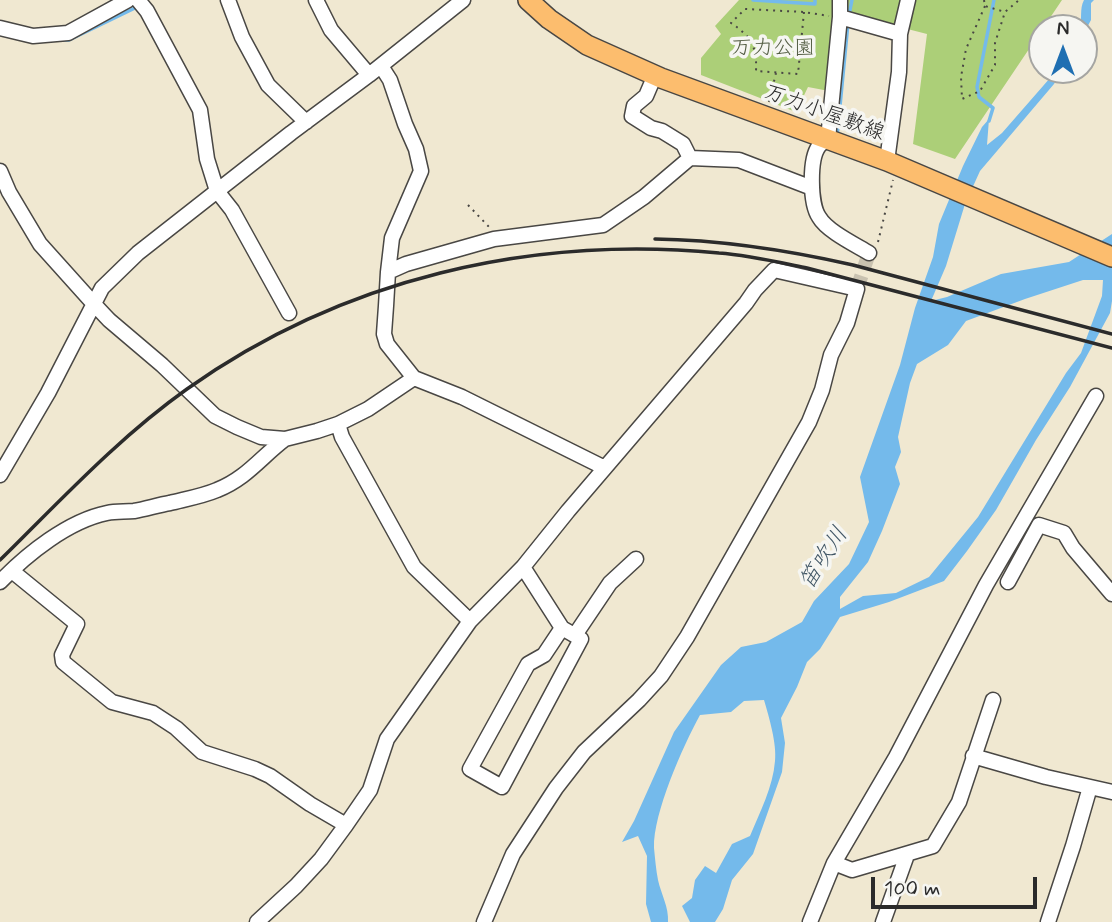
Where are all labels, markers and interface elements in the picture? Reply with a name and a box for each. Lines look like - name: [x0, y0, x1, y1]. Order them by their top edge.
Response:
- north arrow: [1028, 14, 1098, 84]
- text: N: [1057, 17, 1069, 42]
- park label: 万力公園: [731, 37, 815, 63]
- street label: 万力小屋敷線: [760, 81, 888, 147]
- water label: 笛吹川: [795, 523, 855, 595]
- scale bar: [874, 862, 1040, 906]
- text: 100 m: [884, 875, 940, 903]

